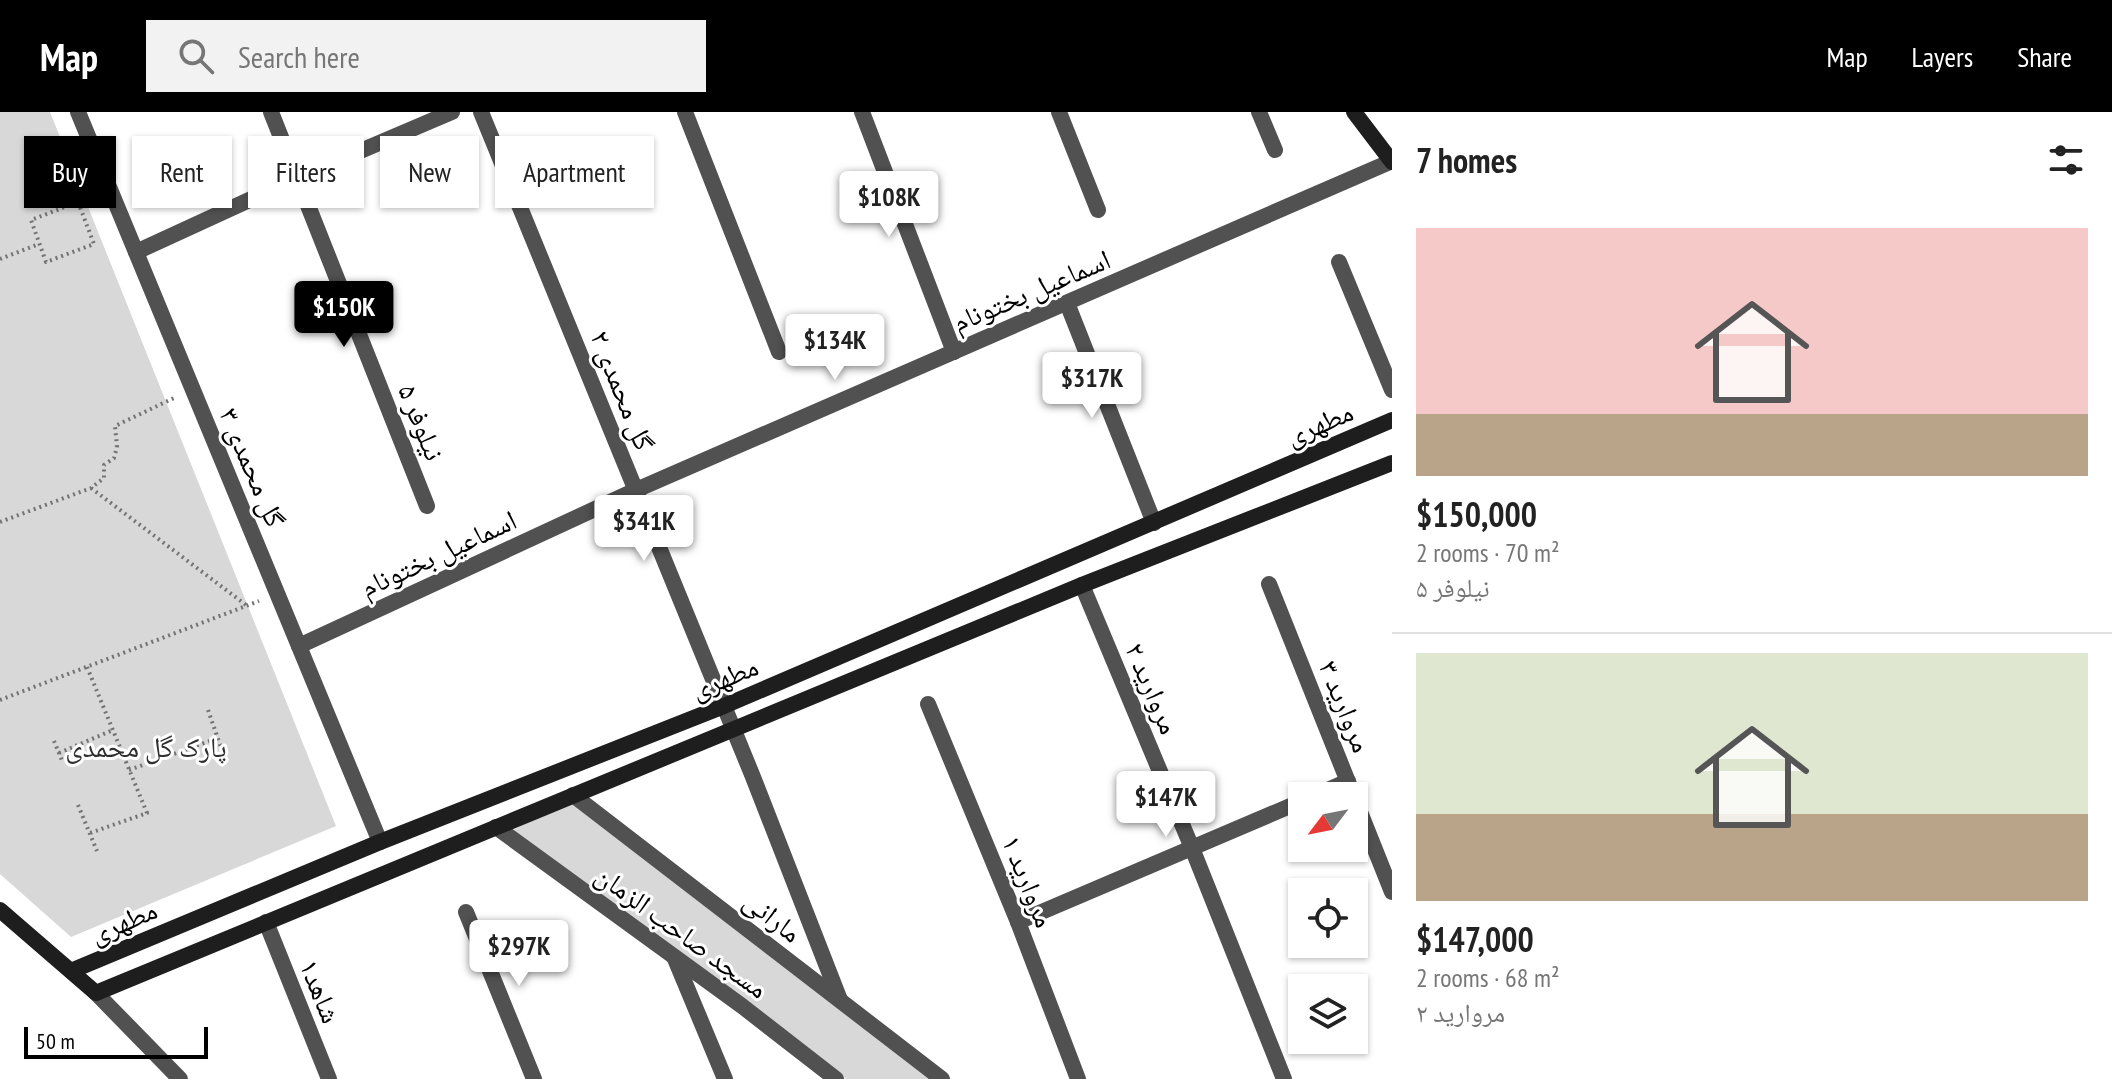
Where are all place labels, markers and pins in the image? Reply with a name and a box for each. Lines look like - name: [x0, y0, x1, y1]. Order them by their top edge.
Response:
- pin: $108K: [833, 171, 945, 239]
- pin: $150K: [288, 281, 400, 349]
- pin: $134K: [779, 314, 891, 382]
- pin: $317K: [1036, 352, 1148, 420]
- pin: $341K: [588, 495, 700, 563]
- pin: $147K: [1110, 771, 1222, 839]
- pin: $297K: [463, 920, 575, 988]

